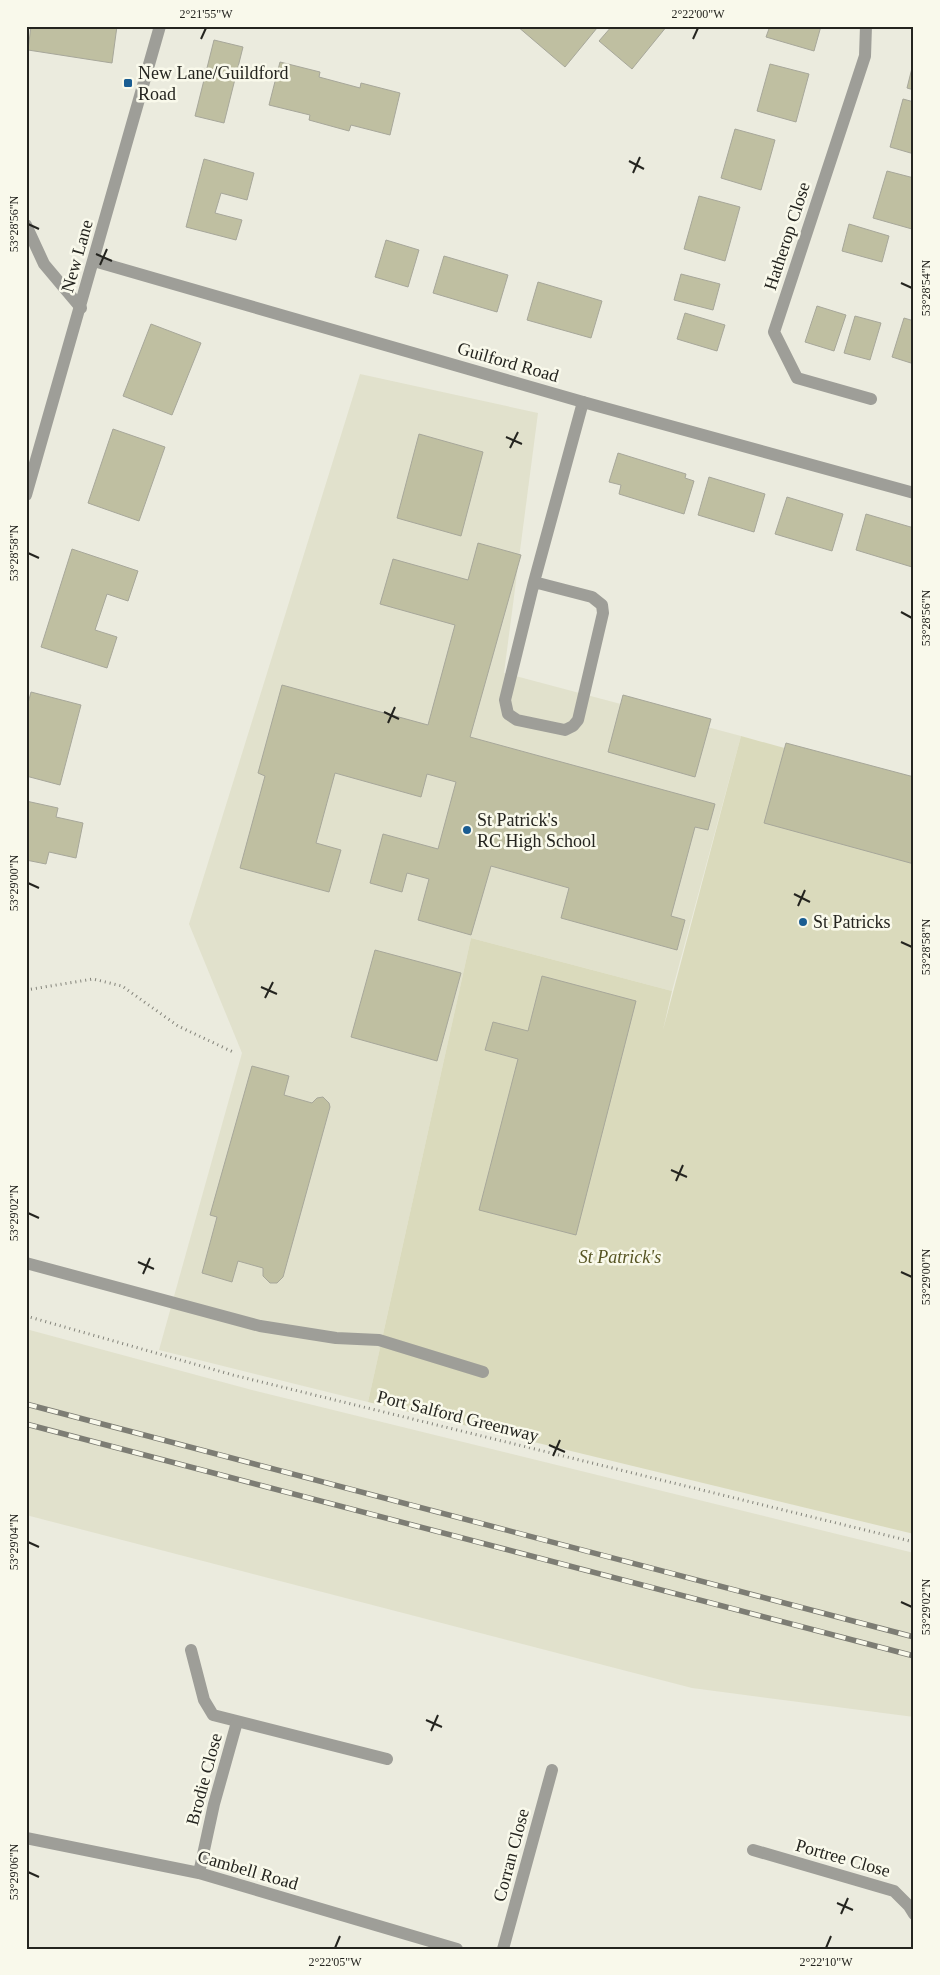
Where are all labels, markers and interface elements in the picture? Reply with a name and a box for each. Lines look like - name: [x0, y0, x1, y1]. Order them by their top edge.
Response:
- text: 2°21'55"W: [179, 7, 233, 21]
- text: 2°22'00"W: [671, 7, 725, 21]
- place label: New Lane/Guildford Road: [138, 63, 288, 104]
- marker: New Lane/Guildford Road: [122, 77, 134, 89]
- street label: Hatherop Close: [760, 179, 814, 293]
- text: 53°28'56"N: [7, 195, 21, 252]
- street label: New Lane: [57, 217, 97, 295]
- text: 53°28'54"N: [919, 259, 933, 316]
- street label: Guilford Road: [455, 338, 561, 386]
- text: 53°28'58"N: [7, 524, 21, 581]
- text: 53°28'56"N: [919, 589, 933, 646]
- place label: St Patrick's RC High School: [477, 810, 596, 851]
- marker: St Patrick's RC High School: [461, 824, 473, 836]
- text: 53°29'00"N: [7, 854, 21, 911]
- place label: St Patricks: [813, 912, 891, 932]
- marker: St Patricks: [797, 916, 809, 928]
- text: 53°28'58"N: [919, 918, 933, 975]
- text: 53°29'02"N: [7, 1184, 21, 1241]
- park label: St Patrick's: [579, 1247, 661, 1267]
- text: 53°29'00"N: [919, 1248, 933, 1305]
- street label: Port Salford Greenway: [375, 1386, 541, 1446]
- text: 53°29'04"N: [7, 1513, 21, 1570]
- text: 53°29'02"N: [919, 1578, 933, 1635]
- street label: Brodie Close: [182, 1731, 226, 1827]
- street label: Corran Close: [489, 1806, 533, 1904]
- street label: Portree Close: [793, 1835, 893, 1881]
- text: 53°29'06"N: [7, 1843, 21, 1900]
- street label: Cambell Road: [196, 1846, 300, 1894]
- text: 2°22'05"W: [308, 1955, 362, 1969]
- text: 2°22'10"W: [799, 1955, 853, 1969]

